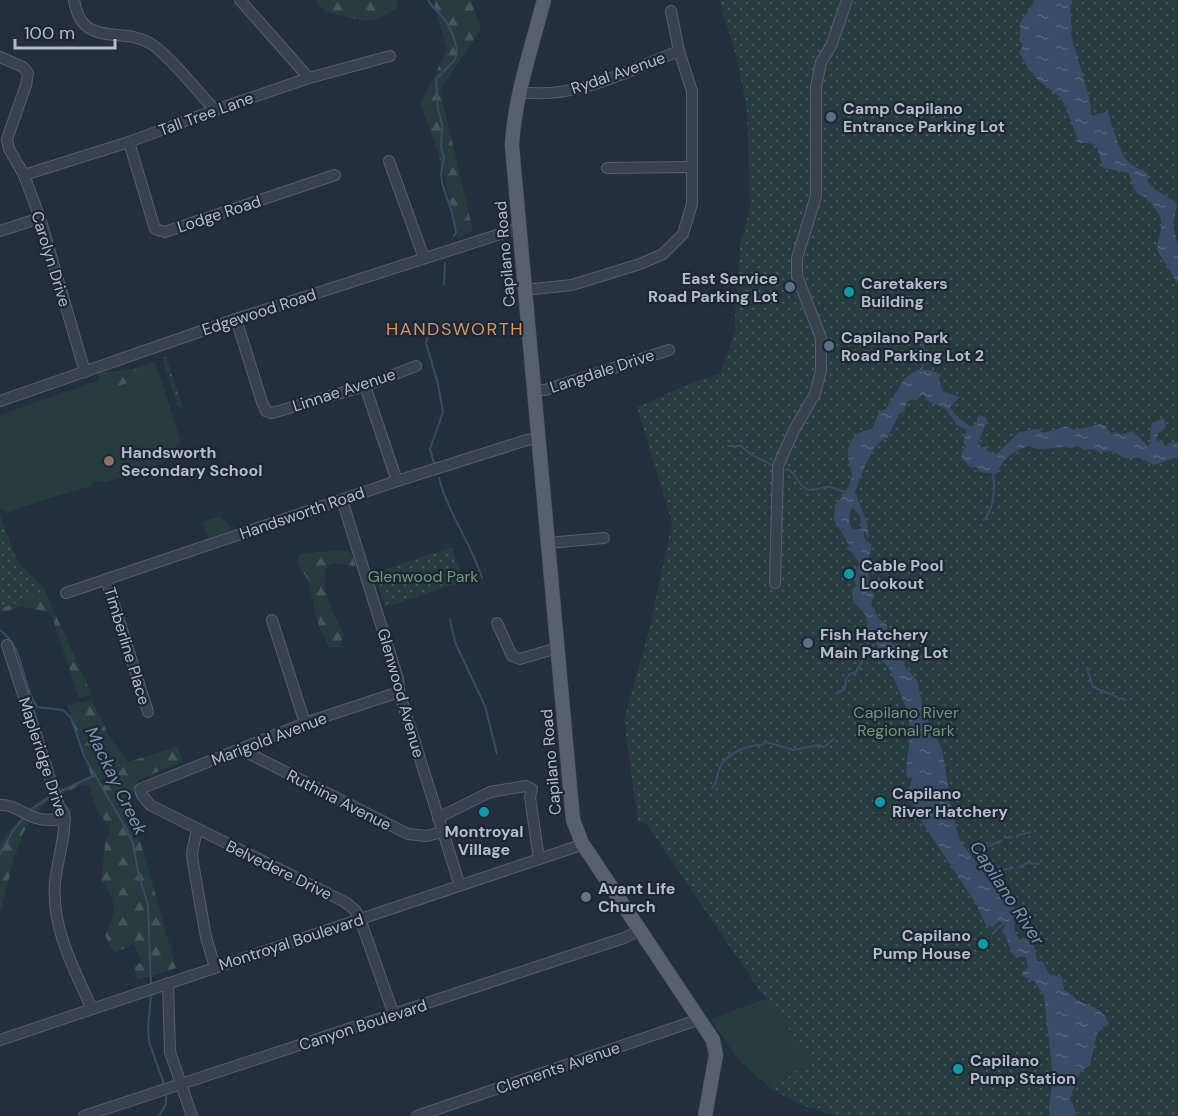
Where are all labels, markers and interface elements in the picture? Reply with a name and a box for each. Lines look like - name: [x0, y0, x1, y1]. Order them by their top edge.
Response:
- scale bar: [15, 12, 116, 50]
- text: 100 m: [24, 21, 75, 45]
- street label: Rydal Avenue: [568, 47, 668, 99]
- street label: Tall Tree Lane: [156, 87, 256, 141]
- place label: Camp Capilano Entrance Parking Lot: [843, 98, 1005, 137]
- marker: Camp Capilano Entrance Parking Lot: [824, 110, 838, 124]
- street label: Lodge Road: [174, 191, 264, 237]
- street label: Capilano Road: [490, 200, 520, 308]
- street label: Carolyn Drive: [26, 209, 76, 309]
- place label: East Service Road Parking Lot: [648, 268, 778, 307]
- place label: Caretakers Building: [861, 273, 948, 312]
- marker: East Service Road Parking Lot: [783, 280, 797, 294]
- street label: Edgewood Road: [199, 284, 319, 340]
- marker: Caretakers Building: [842, 285, 856, 299]
- district label: HANDSWORTH: [386, 317, 524, 341]
- place label: Capilano Park Road Parking Lot 2: [841, 327, 984, 366]
- marker: Capilano Park Road Parking Lot 2: [822, 339, 836, 353]
- street label: Langdale Drive: [547, 344, 657, 398]
- street label: Linnae Avenue: [290, 363, 398, 417]
- place label: Handsworth Secondary School: [121, 442, 263, 481]
- marker: Handsworth Secondary School: [102, 454, 116, 468]
- street label: Handsworth Road: [237, 482, 367, 544]
- place label: Cable Pool Lookout: [861, 555, 944, 594]
- park label: Glenwood Park: [368, 566, 478, 587]
- marker: Cable Pool Lookout: [842, 567, 856, 581]
- street label: Timberline Place: [99, 585, 155, 707]
- place label: Fish Hatchery Main Parking Lot: [820, 624, 949, 663]
- street label: Glenwood Avenue: [373, 626, 429, 760]
- marker: Fish Hatchery Main Parking Lot: [801, 636, 815, 650]
- street label: Mapleridge Drive: [14, 695, 72, 819]
- park label: Capilano River Regional Park: [853, 702, 959, 741]
- street label: Marigold Avenue: [208, 707, 330, 771]
- street label: Capilano Road: [536, 708, 566, 816]
- water label: Mackay Creek: [79, 723, 153, 840]
- street label: Ruthina Avenue: [283, 765, 395, 835]
- place label: Capilano River Hatchery: [892, 783, 1008, 822]
- marker: Capilano River Hatchery: [873, 795, 887, 809]
- marker: Montroyal Village: [477, 805, 491, 819]
- place label: Montroyal Village: [445, 821, 523, 860]
- street label: Belvedere Drive: [223, 835, 335, 905]
- water label: Capilano River: [964, 836, 1050, 951]
- place label: Avant Life Church: [598, 878, 676, 917]
- marker: Avant Life Church: [579, 890, 593, 904]
- street label: Montroyal Boulevard: [216, 909, 366, 975]
- place label: Capilano Pump House: [873, 925, 971, 964]
- marker: Capilano Pump House: [976, 937, 990, 951]
- street label: Canyon Boulevard: [296, 994, 430, 1056]
- street label: Clements Avenue: [493, 1037, 623, 1099]
- place label: Capilano Pump Station: [970, 1050, 1076, 1089]
- marker: Capilano Pump Station: [951, 1062, 965, 1076]

